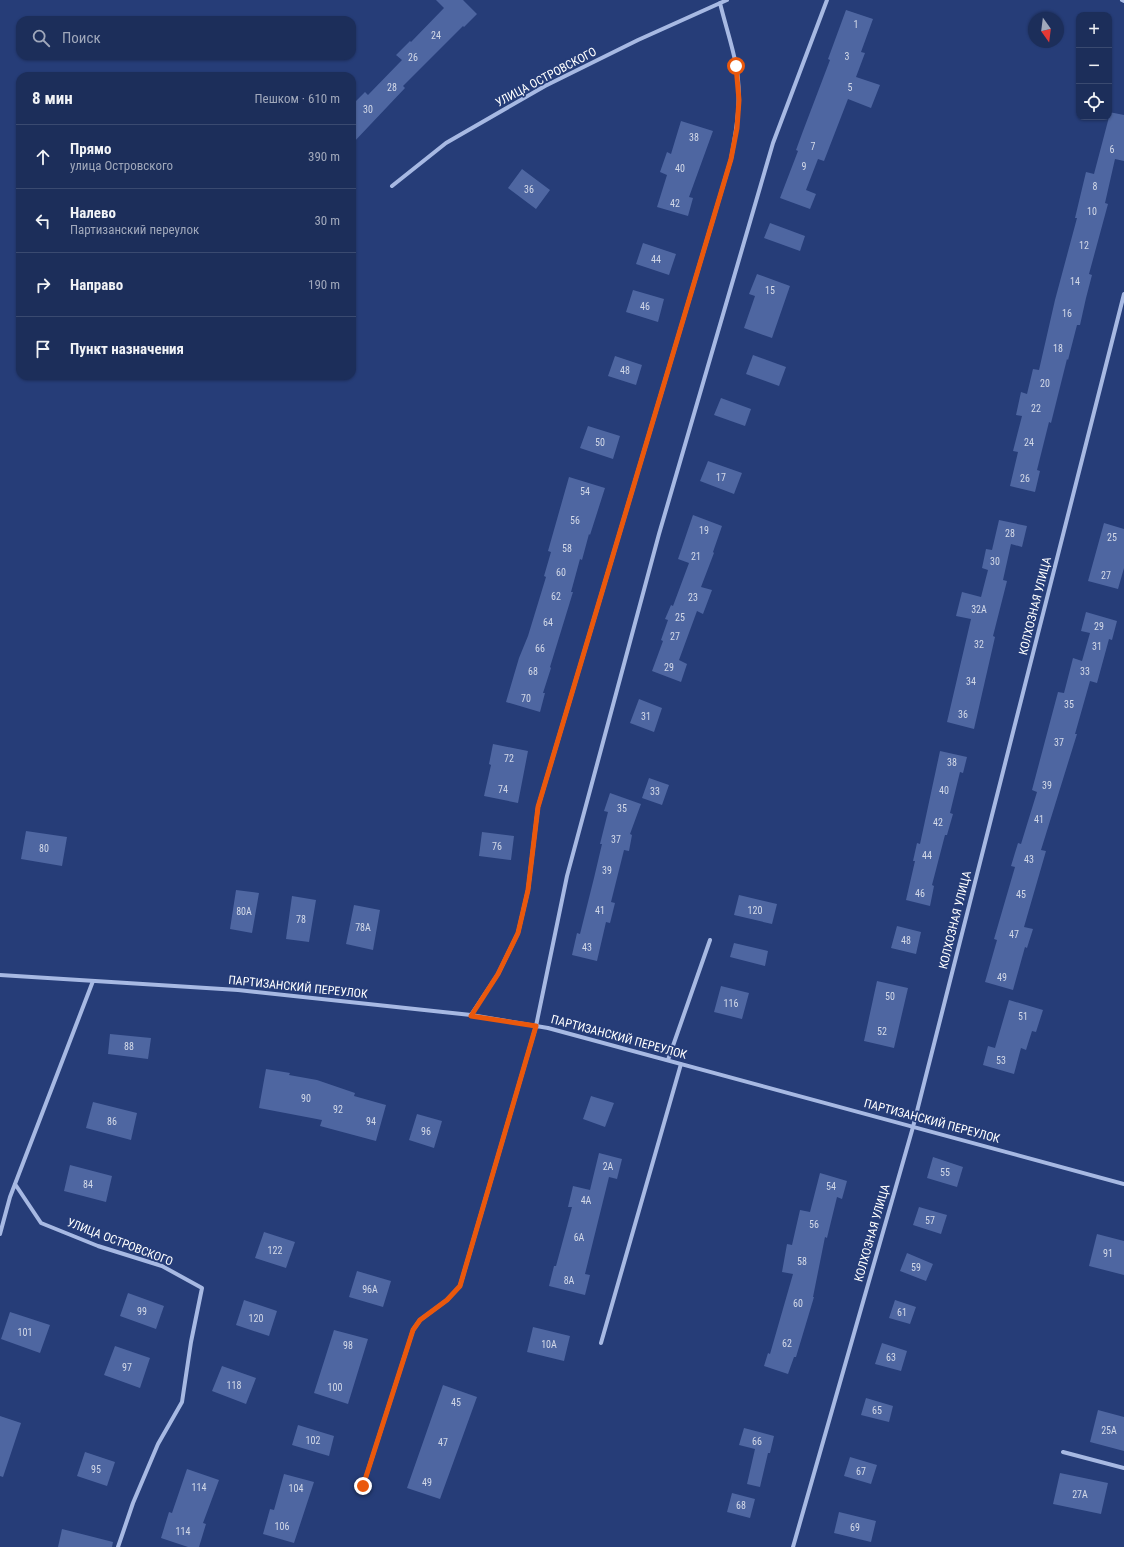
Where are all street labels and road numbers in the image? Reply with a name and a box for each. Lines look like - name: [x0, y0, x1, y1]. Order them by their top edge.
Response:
- street label: УЛИЦА ОСТРОВСКОГО: [493, 44, 599, 110]
- street label: КОЛХОЗНАЯ УЛИЦА: [1016, 555, 1054, 657]
- street label: КОЛХОЗНАЯ УЛИЦА: [936, 869, 974, 971]
- street label: ПАРТИЗАНСКИЙ ПЕРЕУЛОК: [228, 972, 369, 1001]
- street label: ПАРТИЗАНСКИЙ ПЕРЕУЛОК: [550, 1011, 689, 1062]
- street label: ПАРТИЗАНСКИЙ ПЕРЕУЛОК: [863, 1095, 1002, 1146]
- street label: КОЛХОЗНАЯ УЛИЦА: [851, 1183, 893, 1283]
- street label: УЛИЦА ОСТРОВСКОГО: [65, 1215, 175, 1269]

